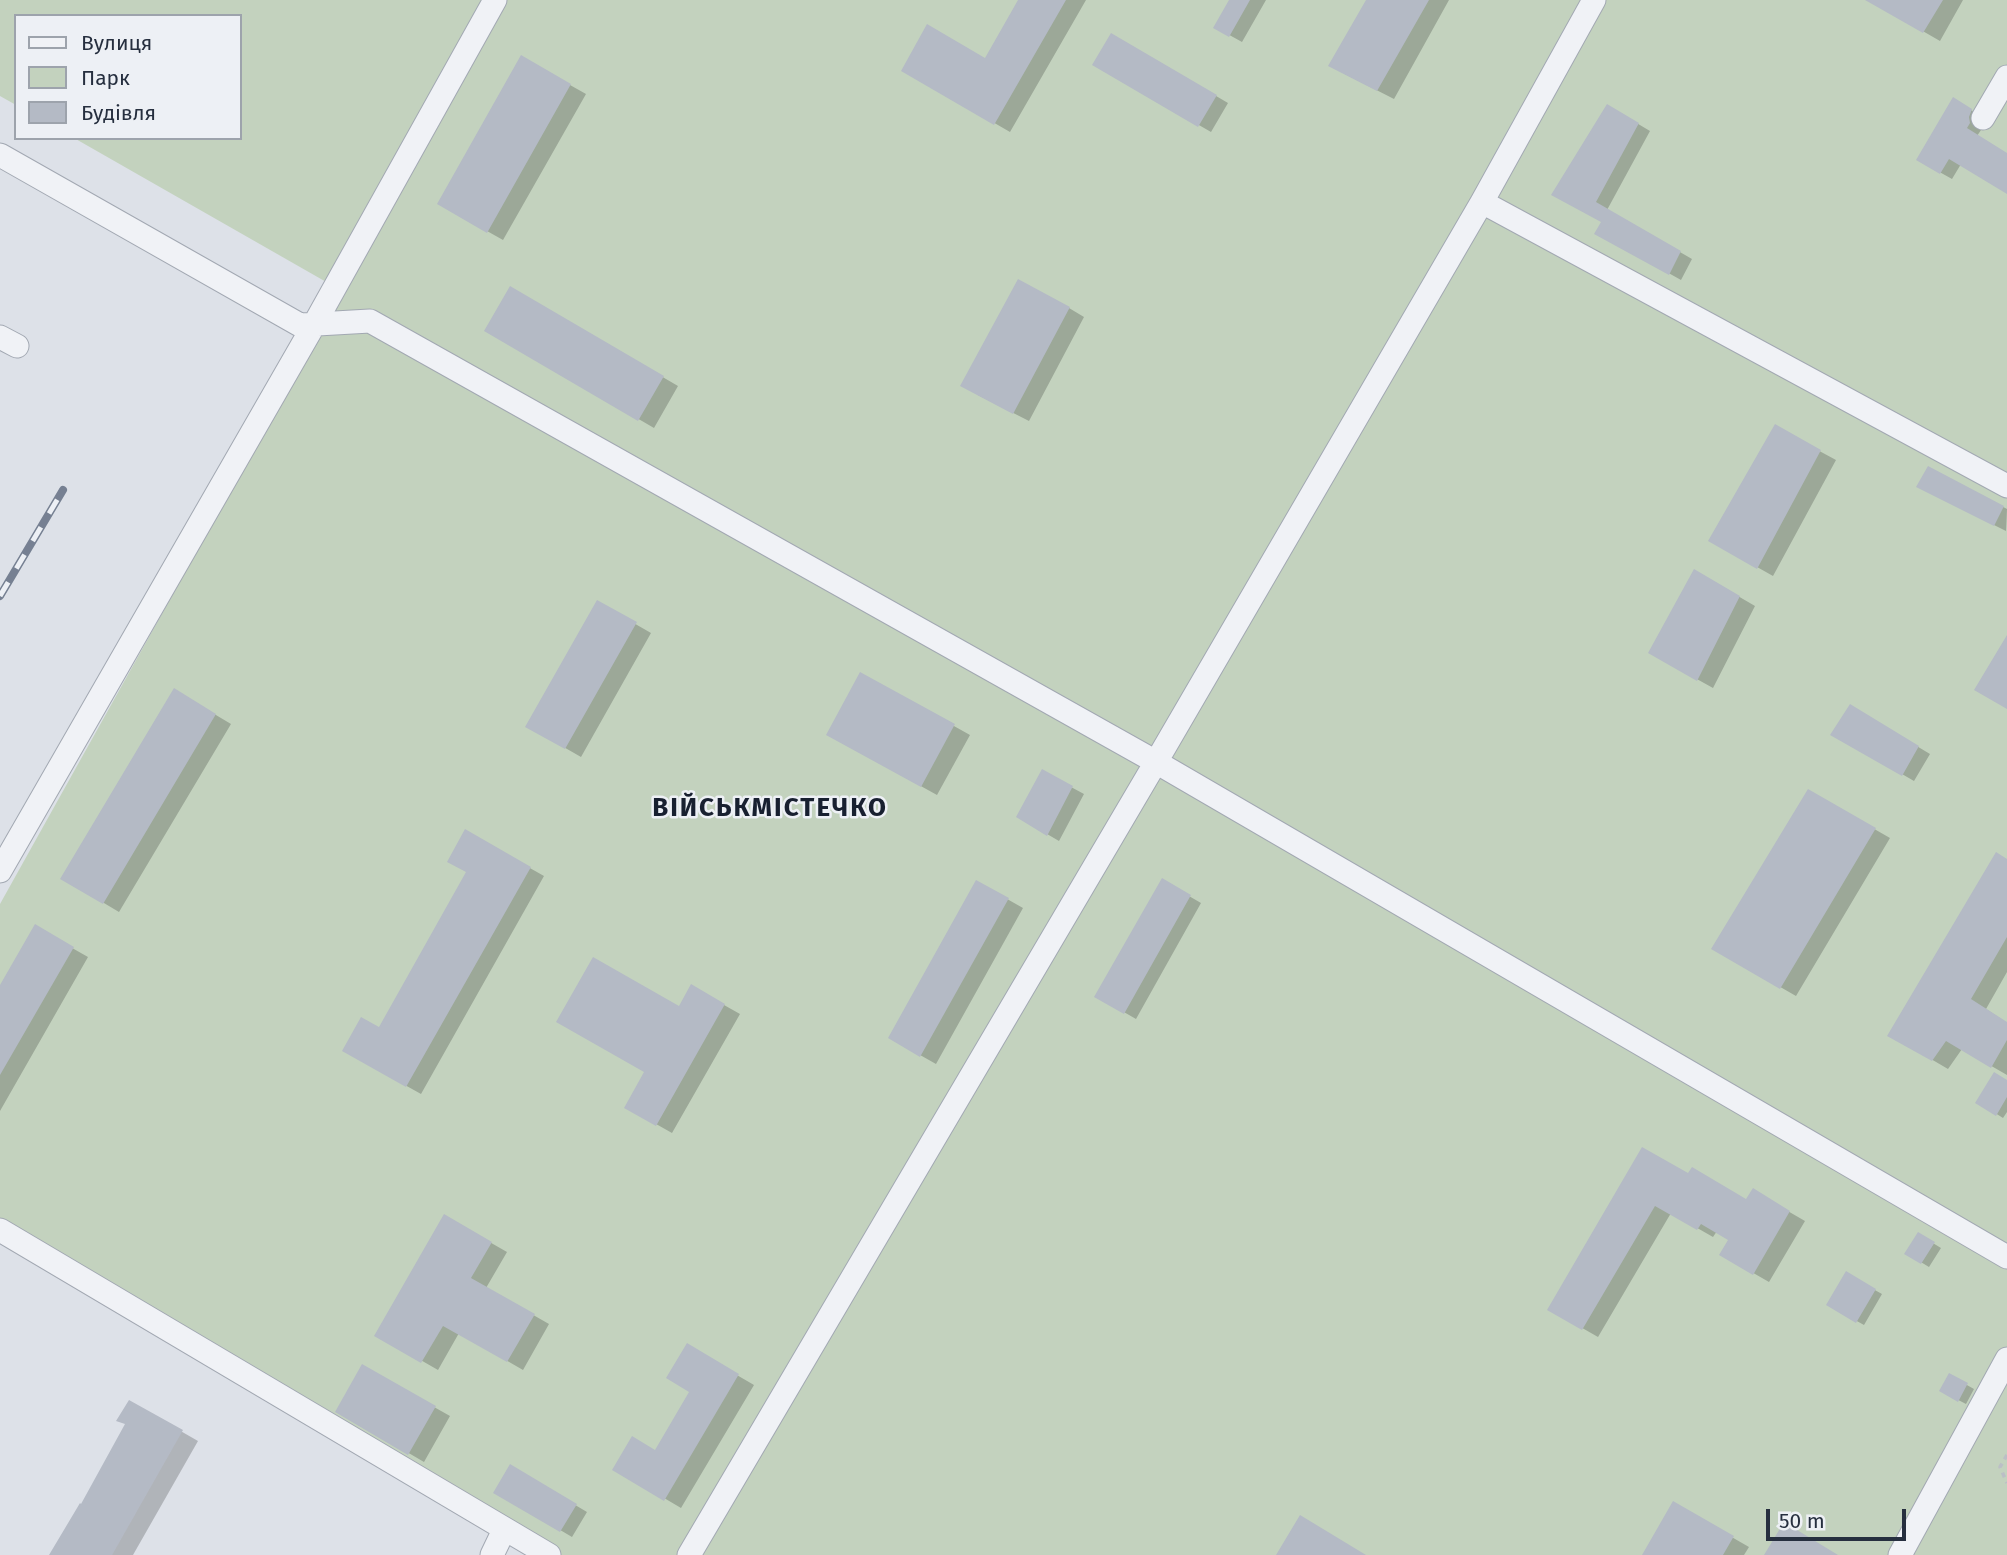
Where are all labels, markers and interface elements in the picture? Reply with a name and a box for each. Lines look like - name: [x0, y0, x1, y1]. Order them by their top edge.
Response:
- legend: [14, 14, 242, 140]
- text: Вулиця: [81, 30, 152, 56]
- text: Парк: [81, 65, 130, 91]
- text: Будівля: [81, 100, 156, 126]
- district label: ВІЙСЬКМІСТЕЧКО: [654, 793, 886, 825]
- scale bar: [1769, 1496, 1909, 1540]
- text: 50 m: [1779, 1508, 1825, 1534]

